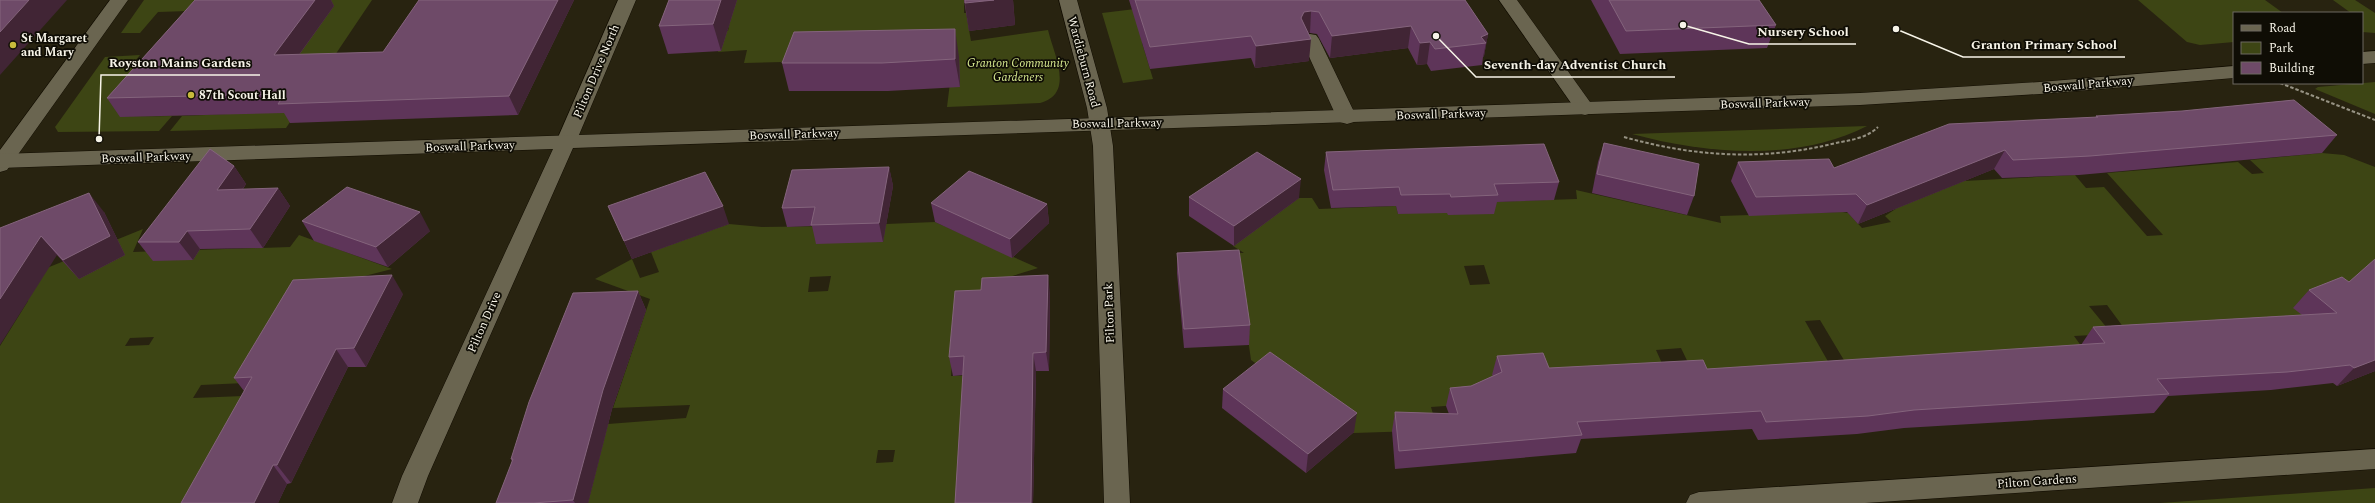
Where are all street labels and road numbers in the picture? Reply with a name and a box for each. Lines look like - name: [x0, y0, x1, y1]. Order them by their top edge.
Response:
- street label: Wardieburn Road: [1062, 14, 1105, 110]
- street label: Pilton Drive North: [568, 21, 625, 121]
- street label: Boswall Parkway: [2042, 71, 2135, 98]
- street label: Boswall Parkway: [1720, 92, 1812, 115]
- street label: Boswall Parkway: [1396, 103, 1488, 126]
- street label: Boswall Parkway: [1072, 113, 1163, 134]
- street label: Boswall Parkway: [749, 123, 841, 146]
- street label: Boswall Parkway: [425, 135, 517, 158]
- street label: Boswall Parkway: [101, 146, 193, 169]
- street label: Pilton Park: [1099, 282, 1120, 343]
- street label: Pilton Drive: [463, 288, 506, 356]
- street label: Pilton Gardens: [1996, 469, 2078, 494]

